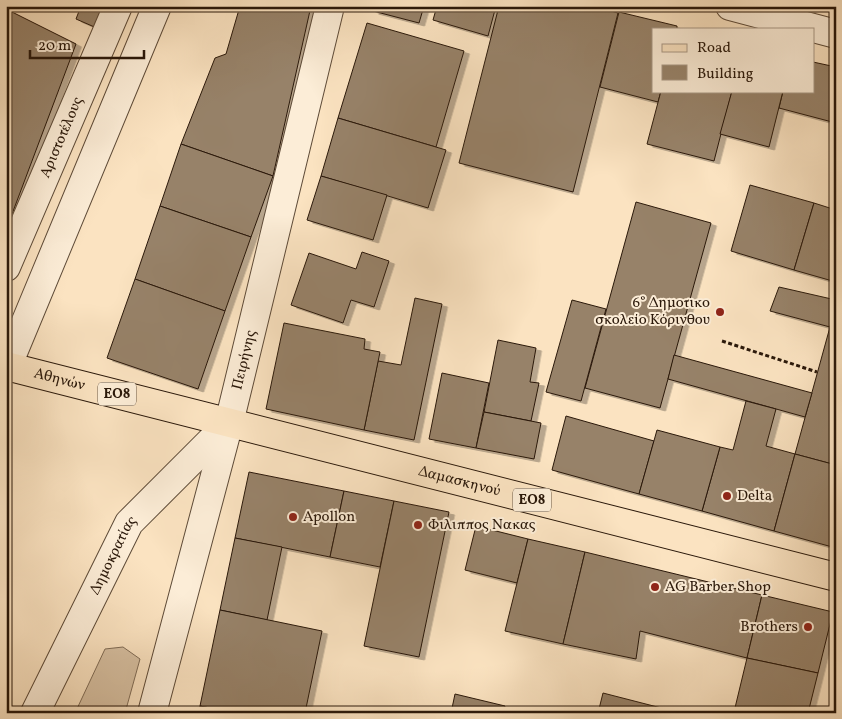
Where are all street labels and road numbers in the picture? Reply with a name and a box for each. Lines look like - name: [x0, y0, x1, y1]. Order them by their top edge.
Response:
- street label: Αριστοτέλους: [35, 93, 88, 181]
- street label: Πειρήνης: [227, 328, 262, 392]
- street label: Αθηνών: [32, 363, 87, 396]
- road number: ΕΟ8: [98, 382, 136, 406]
- street label: Δαμασκηνού: [416, 461, 503, 502]
- road number: ΕΟ8: [513, 488, 551, 512]
- street label: Δημοκρατίας: [85, 511, 141, 598]

